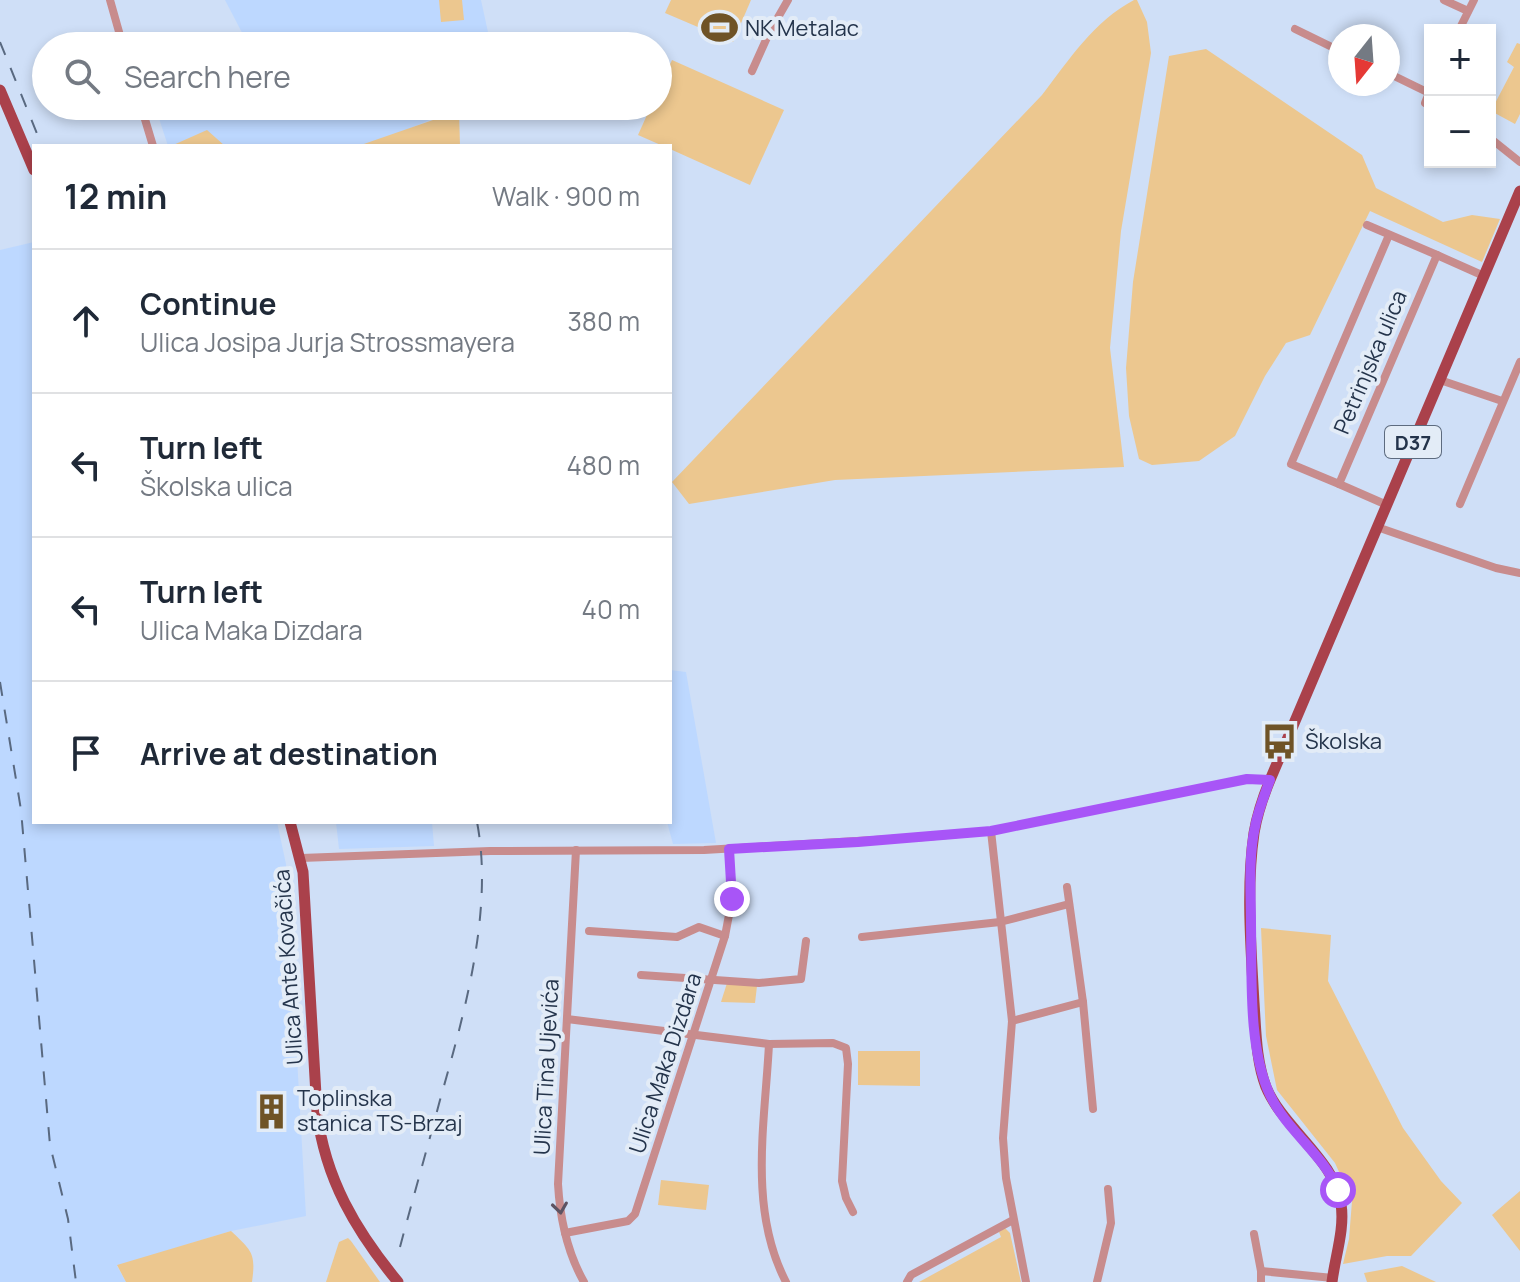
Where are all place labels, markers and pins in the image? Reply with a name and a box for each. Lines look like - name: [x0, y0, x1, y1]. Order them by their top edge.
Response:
- sports icon: NK Metalac: [700, 9, 738, 47]
- place label: NK Metalac: [745, 13, 859, 43]
- bus stop icon: Školska: [1260, 722, 1298, 760]
- place label: Školska: [1305, 726, 1382, 756]
- place label: Toplinska stanica TS-Brzaj: [297, 1083, 463, 1138]
- building icon: Toplinska stanica TS-Brzaj: [252, 1092, 290, 1130]

